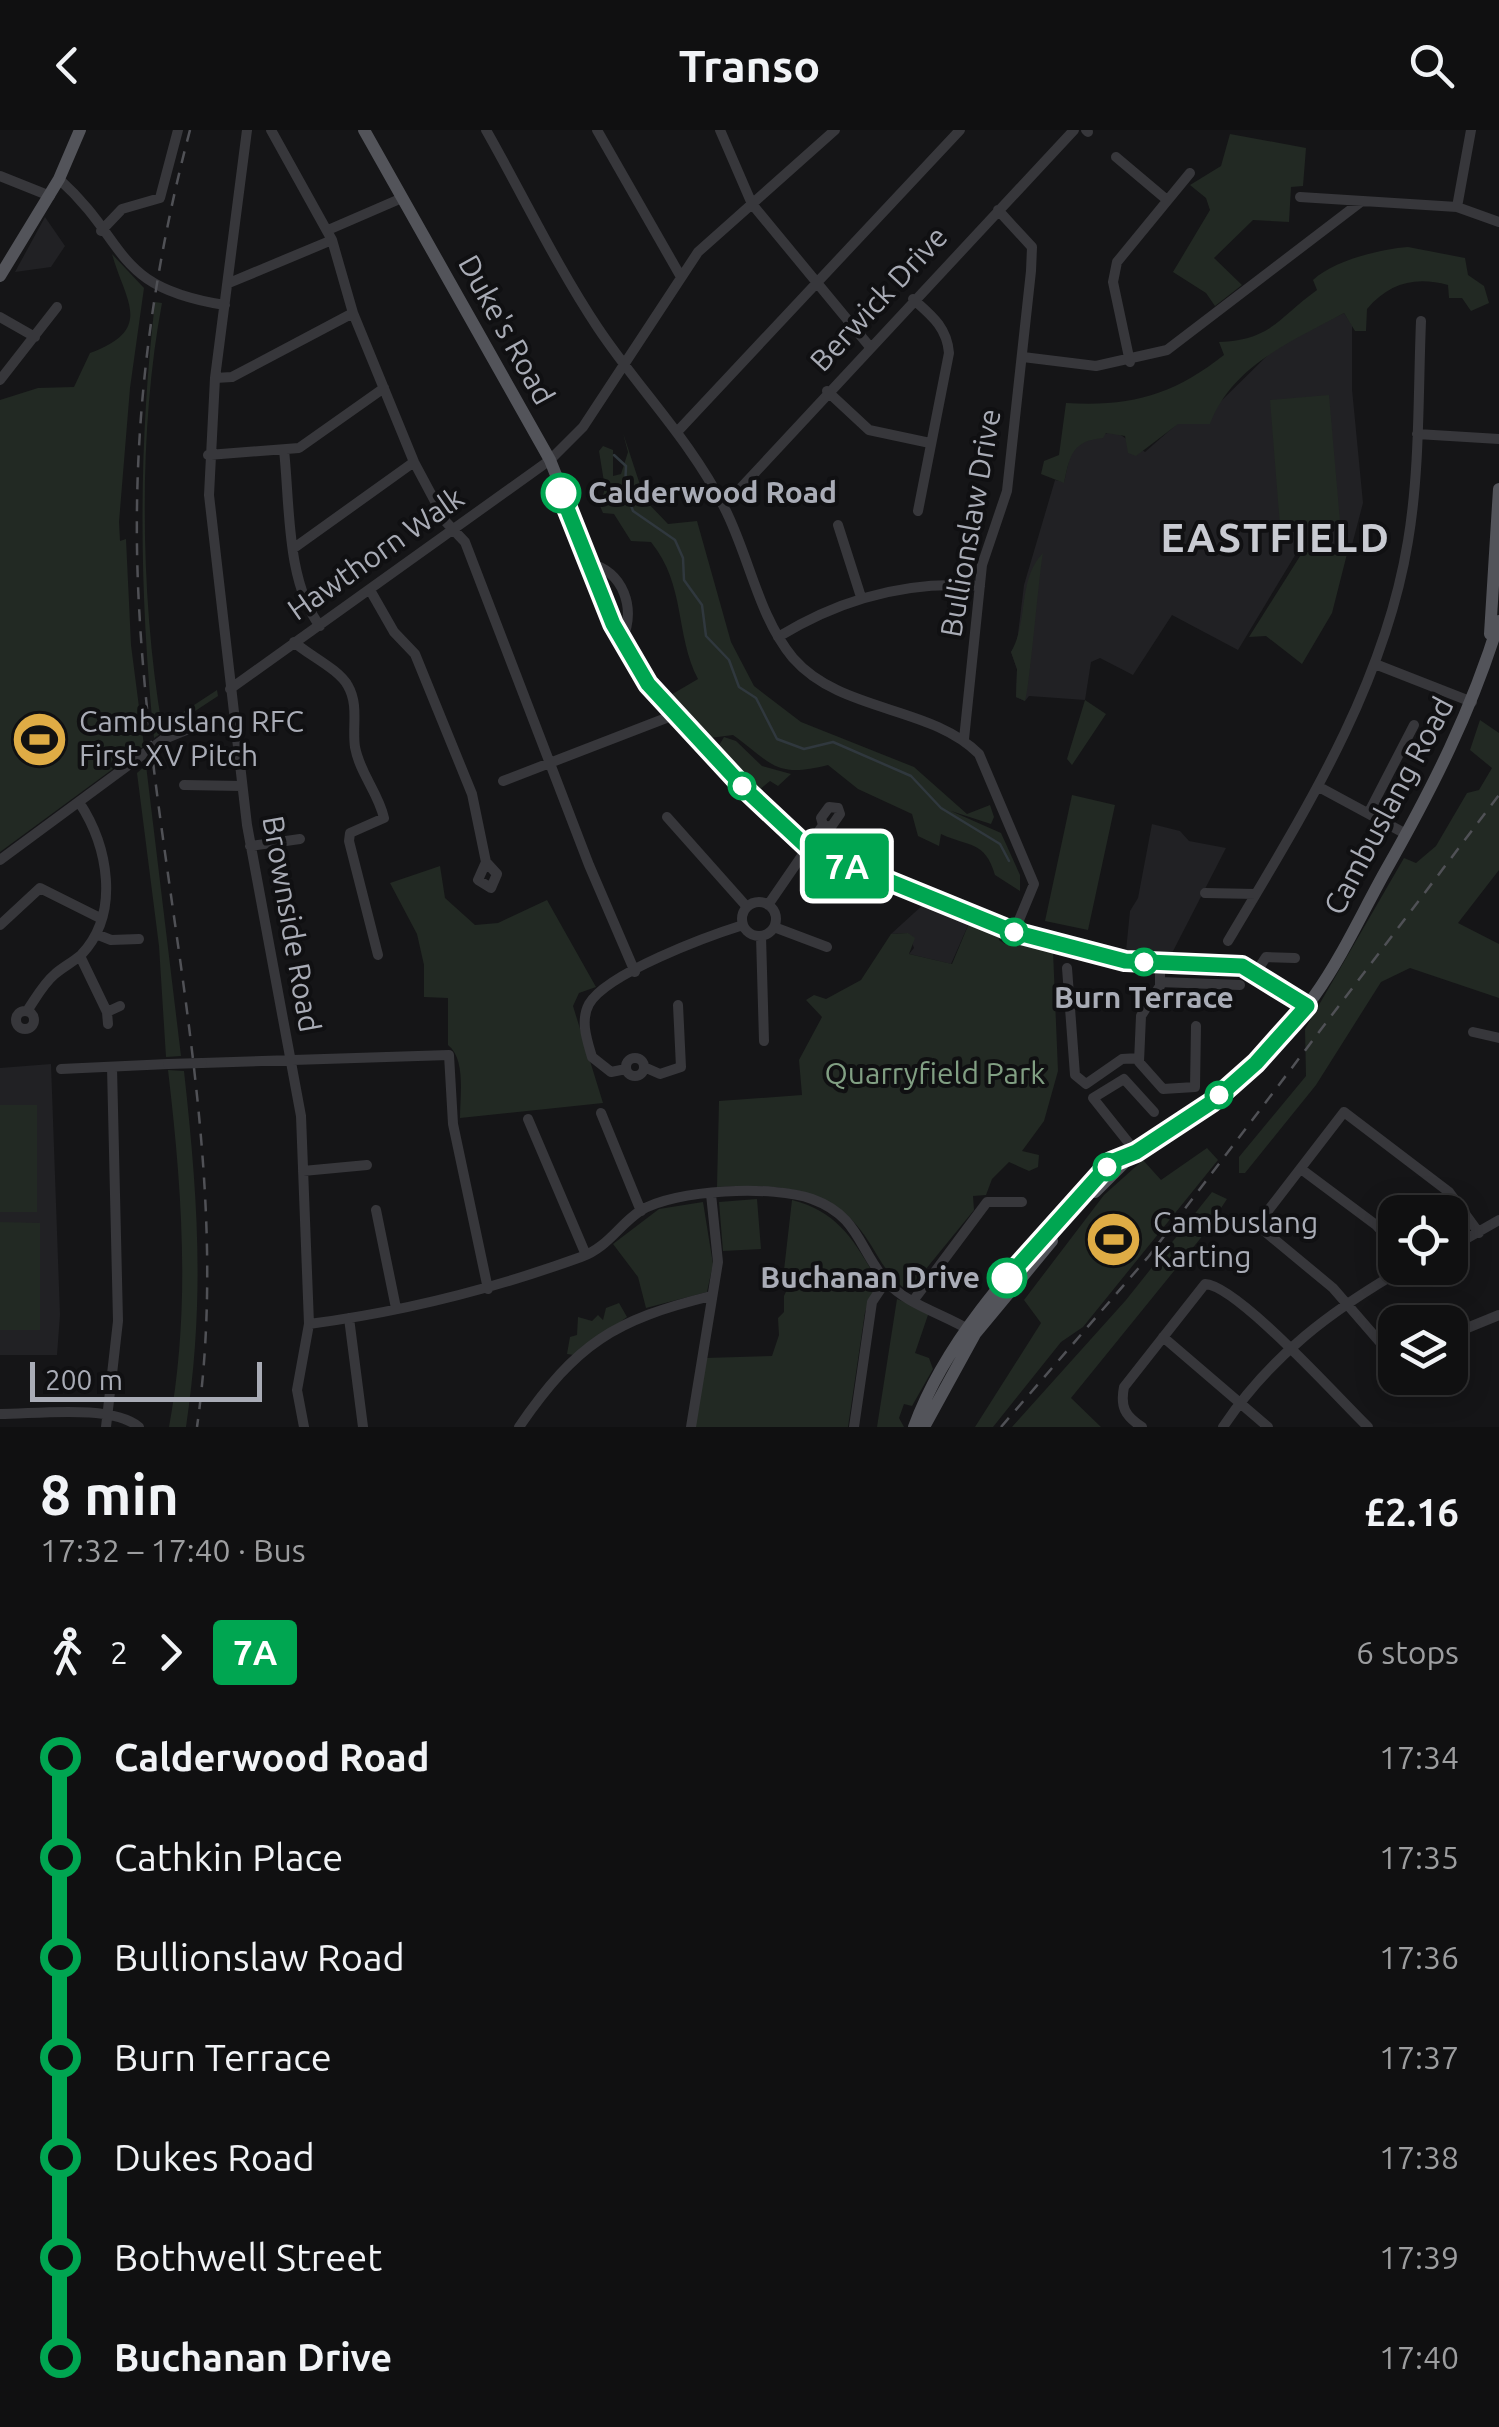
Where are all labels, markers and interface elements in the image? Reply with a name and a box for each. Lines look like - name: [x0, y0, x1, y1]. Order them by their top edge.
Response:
- icon: back: [40, 38, 95, 93]
- icon: search: [1404, 38, 1459, 93]
- text: Transo: [679, 40, 820, 91]
- street label: Berwick Drive: [803, 219, 954, 378]
- street label: Duke's Road: [452, 249, 562, 410]
- street label: Bullionslaw Drive: [933, 406, 1007, 640]
- marker: Calderwood Road: [542, 474, 580, 512]
- place label: Calderwood Road: [588, 475, 837, 509]
- street label: Hawthorn Walk: [281, 480, 470, 626]
- district label: EASTFIELD: [1161, 515, 1391, 560]
- street label: Cambuslang Road: [1316, 691, 1460, 920]
- place label: Cambuslang RFC First XV Pitch: [79, 704, 304, 772]
- sports icon: Cambuslang RFC First XV Pitch: [10, 709, 70, 769]
- unlabelled marker: [729, 773, 755, 799]
- street label: Brownside Road: [256, 813, 328, 1034]
- line badge: 7A: [802, 834, 892, 898]
- text: 7A: [825, 846, 869, 886]
- unlabelled marker: [1001, 919, 1027, 945]
- marker: Burn Terrace: [1131, 949, 1157, 975]
- place label: Burn Terrace: [1054, 980, 1234, 1014]
- park label: Quarryfield Park: [825, 1056, 1045, 1090]
- unlabelled marker: [1206, 1082, 1232, 1108]
- unlabelled marker: [1094, 1154, 1120, 1180]
- map controls: [1378, 1195, 1468, 1395]
- button: locate: [1378, 1195, 1468, 1285]
- place label: Cambuslang Karting: [1153, 1205, 1318, 1273]
- sports icon: Cambuslang Karting: [1084, 1210, 1144, 1270]
- marker: Buchanan Drive: [988, 1259, 1026, 1297]
- place label: Buchanan Drive: [760, 1260, 980, 1294]
- button: layers: [1378, 1305, 1468, 1395]
- scale bar: [30, 1357, 262, 1402]
- text: 200 m: [45, 1364, 123, 1395]
- text: 8 min: [40, 1464, 179, 1525]
- text: £2.16: [1364, 1491, 1459, 1533]
- text: 17:32 – 17:40 · Bus: [40, 1532, 306, 1568]
- icon: walk: [40, 1625, 95, 1680]
- icon: forward: [143, 1625, 198, 1680]
- text: 7A: [233, 1632, 277, 1672]
- text: 2: [110, 1634, 128, 1670]
- text: 6 stops: [1356, 1634, 1459, 1670]
- text: Calderwood Road: [114, 1736, 429, 1778]
- text: 17:34: [1379, 1739, 1459, 1775]
- text: Cathkin Place: [114, 1836, 343, 1878]
- text: 17:35: [1379, 1839, 1459, 1875]
- text: Bullionslaw Road: [114, 1936, 405, 1978]
- text: 17:36: [1379, 1939, 1459, 1975]
- text: Burn Terrace: [114, 2036, 332, 2078]
- text: 17:37: [1379, 2039, 1459, 2075]
- text: Dukes Road: [114, 2136, 315, 2178]
- text: 17:38: [1379, 2139, 1459, 2175]
- text: Bothwell Street: [114, 2236, 382, 2278]
- text: 17:39: [1379, 2239, 1459, 2275]
- text: Buchanan Drive: [114, 2336, 392, 2378]
- text: 17:40: [1379, 2339, 1459, 2375]

